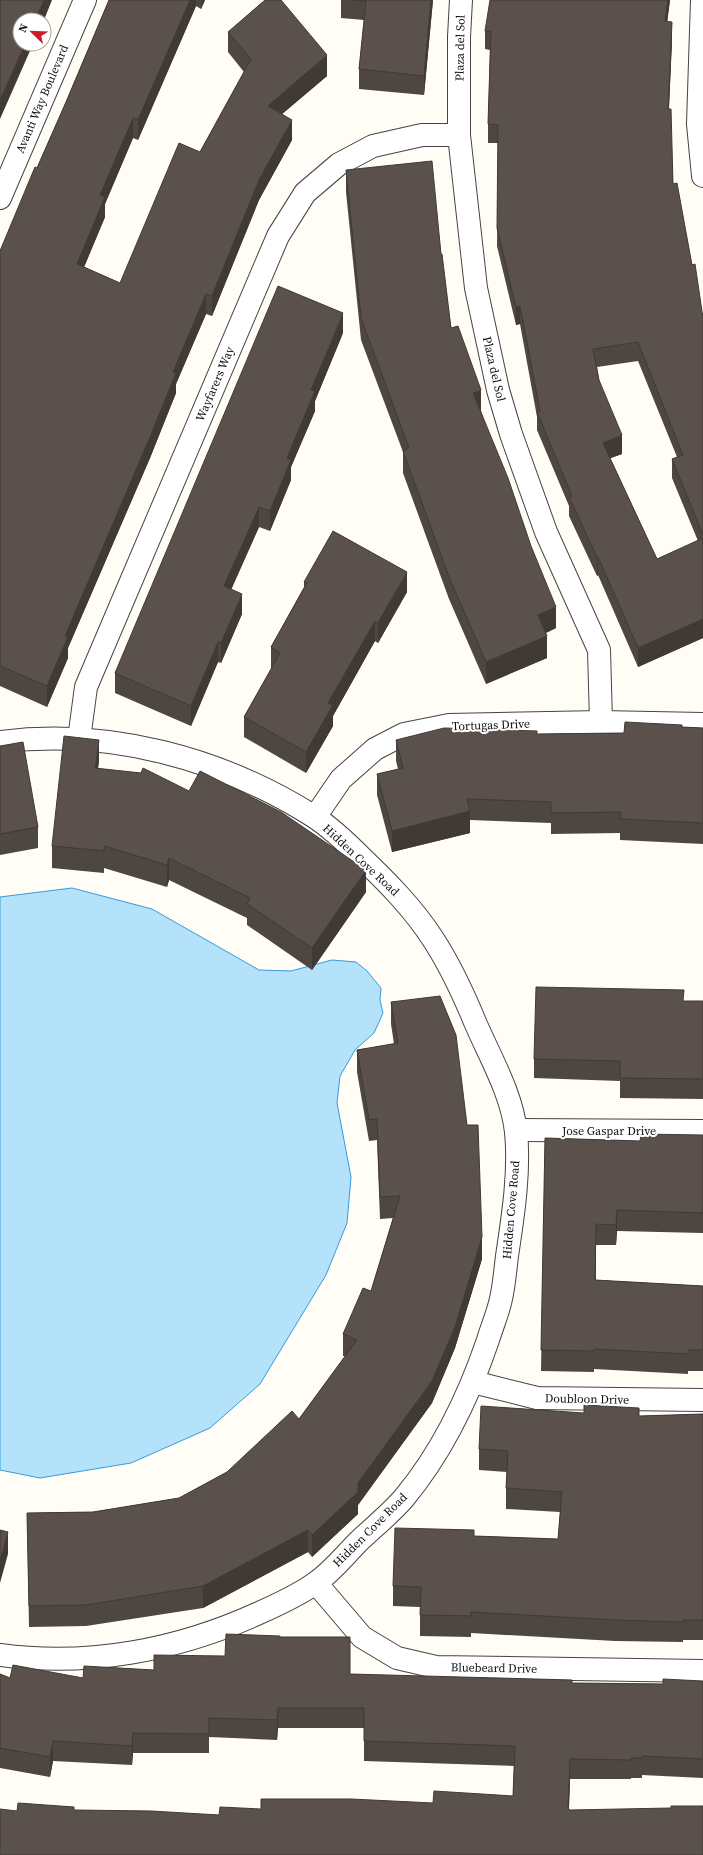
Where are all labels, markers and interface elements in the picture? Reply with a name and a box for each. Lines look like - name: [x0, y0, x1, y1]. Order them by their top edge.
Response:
- north arrow: [12, 12, 52, 52]
- street label: Plaza del Sol: [451, 14, 469, 81]
- text: N: [15, 22, 32, 35]
- street label: Avanti Way Boulevard: [12, 42, 72, 156]
- street label: Plaza del Sol: [479, 335, 509, 404]
- street label: Wayfarers Way: [192, 343, 238, 424]
- street label: Tortugas Drive: [452, 716, 530, 734]
- street label: Hidden Cove Road: [319, 820, 403, 900]
- street label: Jose Gaspar Drive: [561, 1123, 656, 1139]
- street label: Hidden Cove Road: [499, 1160, 523, 1260]
- street label: Doubloon Drive: [545, 1390, 629, 1408]
- street label: Hidden Cove Road: [329, 1489, 411, 1571]
- street label: Bluebeard Drive: [451, 1659, 537, 1677]

